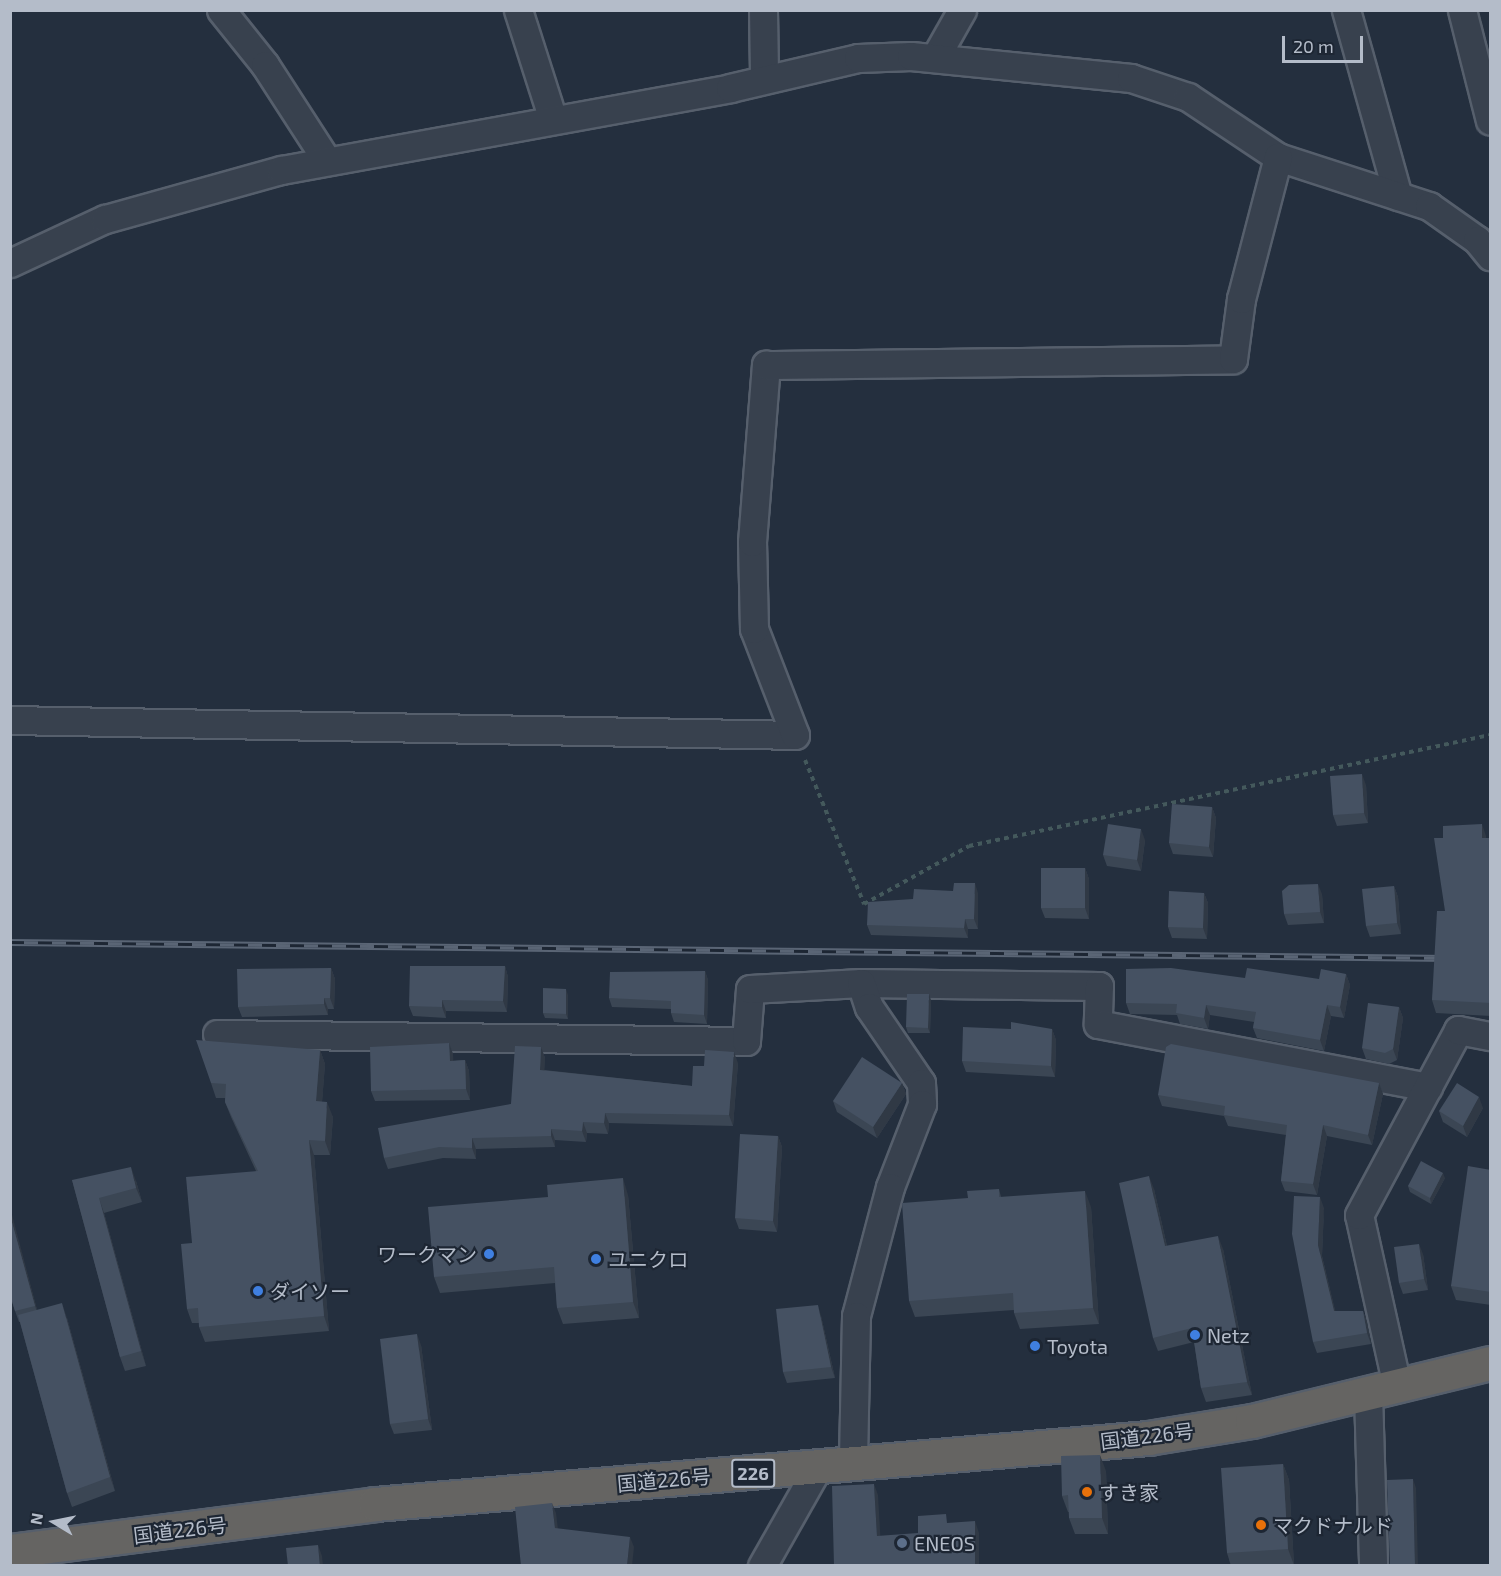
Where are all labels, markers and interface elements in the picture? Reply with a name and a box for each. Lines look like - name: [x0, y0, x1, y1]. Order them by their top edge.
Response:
- scale bar: [1285, 24, 1366, 62]
- text: 20 m: [1293, 35, 1334, 57]
- place label: ワークマン: [377, 1242, 477, 1266]
- marker: ワークマン: [482, 1247, 496, 1261]
- place label: ユニクロ: [608, 1247, 688, 1271]
- marker: ユニクロ: [589, 1252, 603, 1266]
- place label: ダイソー: [270, 1279, 350, 1303]
- marker: ダイソー: [251, 1284, 265, 1298]
- place label: Netz: [1207, 1323, 1250, 1347]
- marker: Netz: [1188, 1328, 1202, 1342]
- place label: Toyota: [1047, 1334, 1108, 1358]
- marker: Toyota: [1028, 1339, 1042, 1353]
- street label: 国道226号: [1099, 1418, 1195, 1454]
- road number: 226: [730, 1458, 776, 1488]
- street label: 国道226号: [616, 1464, 712, 1496]
- place label: すき家: [1099, 1480, 1159, 1504]
- marker: すき家: [1080, 1485, 1094, 1499]
- north arrow: [24, 1492, 84, 1552]
- text: N: [25, 1511, 46, 1526]
- street label: 国道226号: [132, 1512, 228, 1548]
- place label: マクドナルド: [1273, 1513, 1393, 1537]
- marker: マクドナルド: [1254, 1518, 1268, 1532]
- place label: ENEOS: [914, 1531, 975, 1555]
- marker: ENEOS: [895, 1536, 909, 1550]

